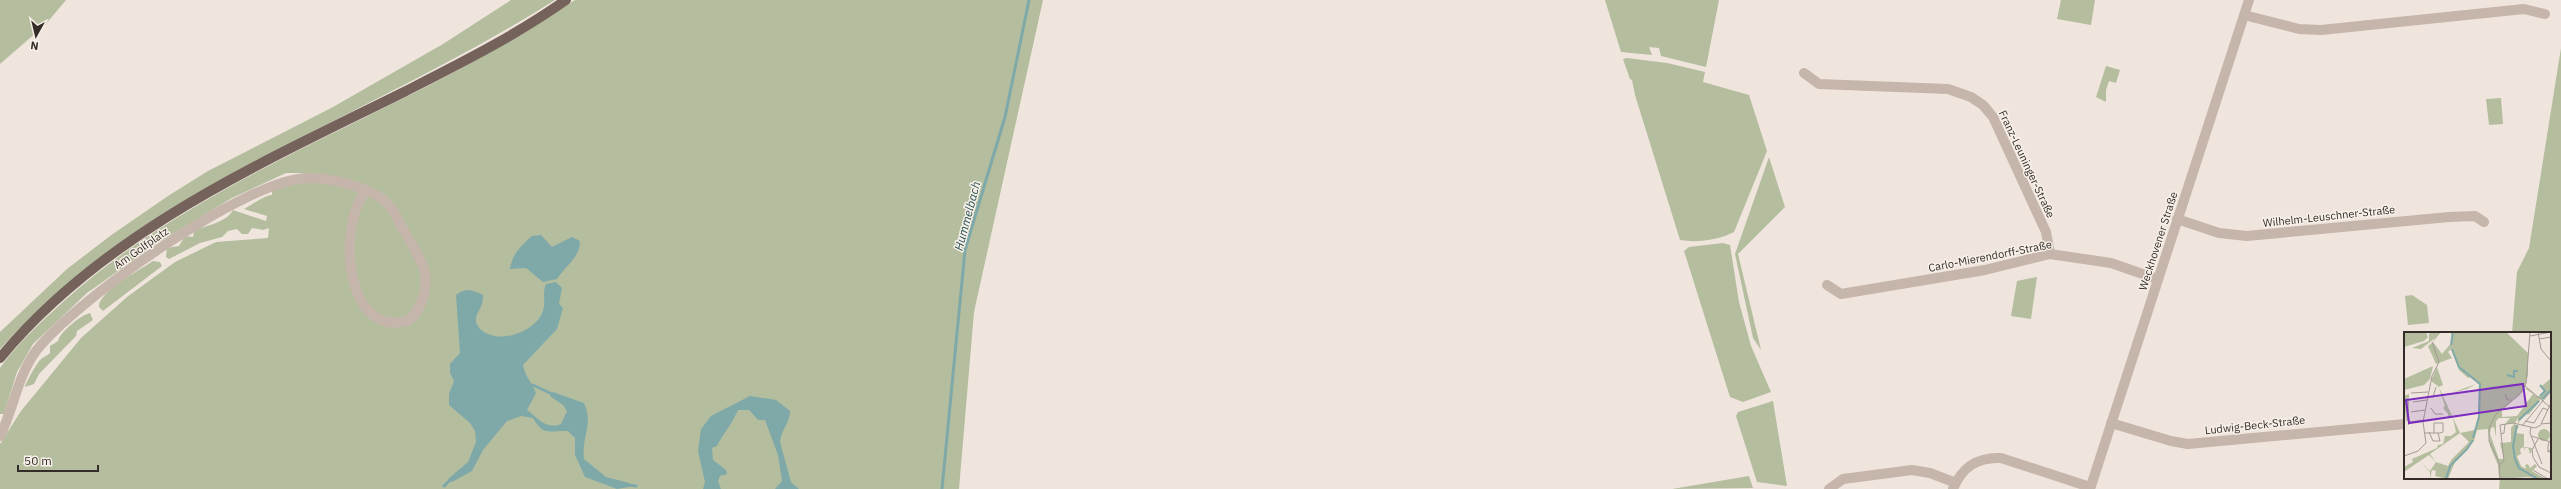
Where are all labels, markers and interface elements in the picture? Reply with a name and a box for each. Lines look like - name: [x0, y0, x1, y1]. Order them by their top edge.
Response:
- north arrow: [16, 16, 56, 56]
- text: N: [30, 38, 40, 53]
- street label: Franz-Leuninger-Straße: [1996, 108, 2058, 220]
- water label: Hummelbach: [951, 180, 984, 252]
- street label: Weckhovener Straße: [2135, 190, 2181, 292]
- street label: Wilhelm-Leuschner-Straße: [2262, 202, 2396, 230]
- street label: Am Golfplatz: [111, 224, 171, 272]
- street label: Carlo-Mierendorff-Straße: [1927, 237, 2053, 275]
- inset map: [2404, 332, 2551, 479]
- street label: Ludwig-Beck-Straße: [2204, 413, 2306, 437]
- scale bar: [18, 447, 98, 473]
- text: 50 m: [24, 453, 52, 468]

